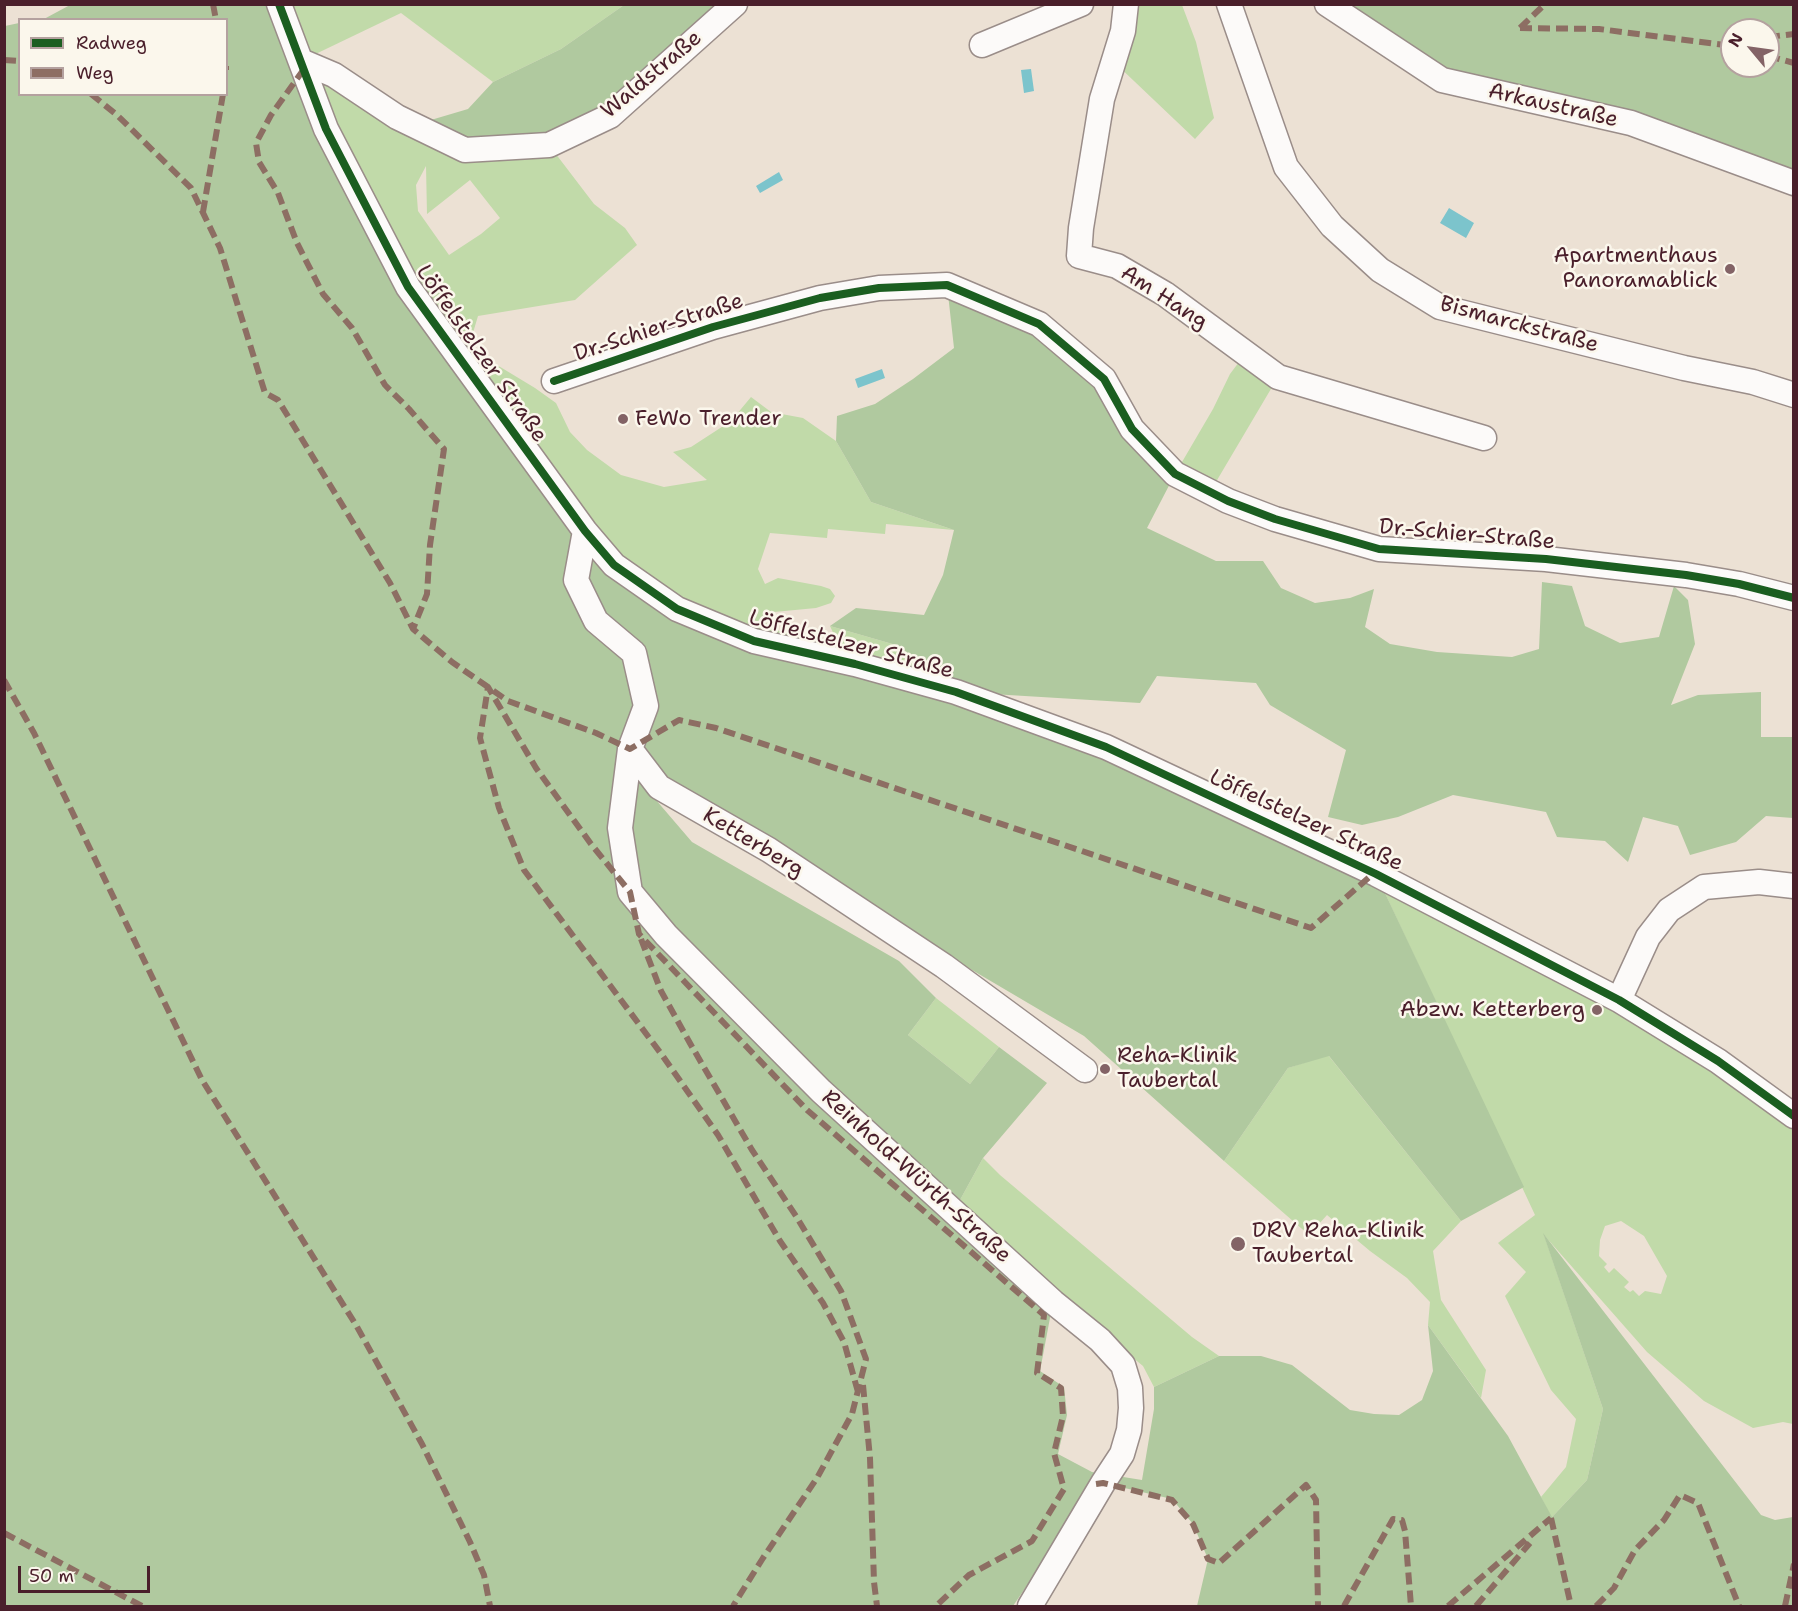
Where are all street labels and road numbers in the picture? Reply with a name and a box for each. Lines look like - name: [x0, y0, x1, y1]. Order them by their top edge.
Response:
- street label: Waldstraße: [596, 25, 708, 125]
- street label: Arkaustraße: [1486, 78, 1620, 134]
- street label: Löffelstelzer Straße: [410, 260, 552, 448]
- street label: Am Hang: [1115, 260, 1213, 336]
- street label: Dr.-Schier-Straße: [571, 288, 747, 368]
- street label: Bismarckstraße: [1437, 291, 1601, 359]
- street label: Dr.-Schier-Straße: [1378, 514, 1556, 556]
- street label: Löffelstelzer Straße: [746, 605, 956, 685]
- street label: Löffelstelzer Straße: [1205, 764, 1407, 878]
- street label: Ketterberg: [698, 803, 808, 883]
- street label: Reinhold-Würth-Straße: [816, 1085, 1016, 1269]

